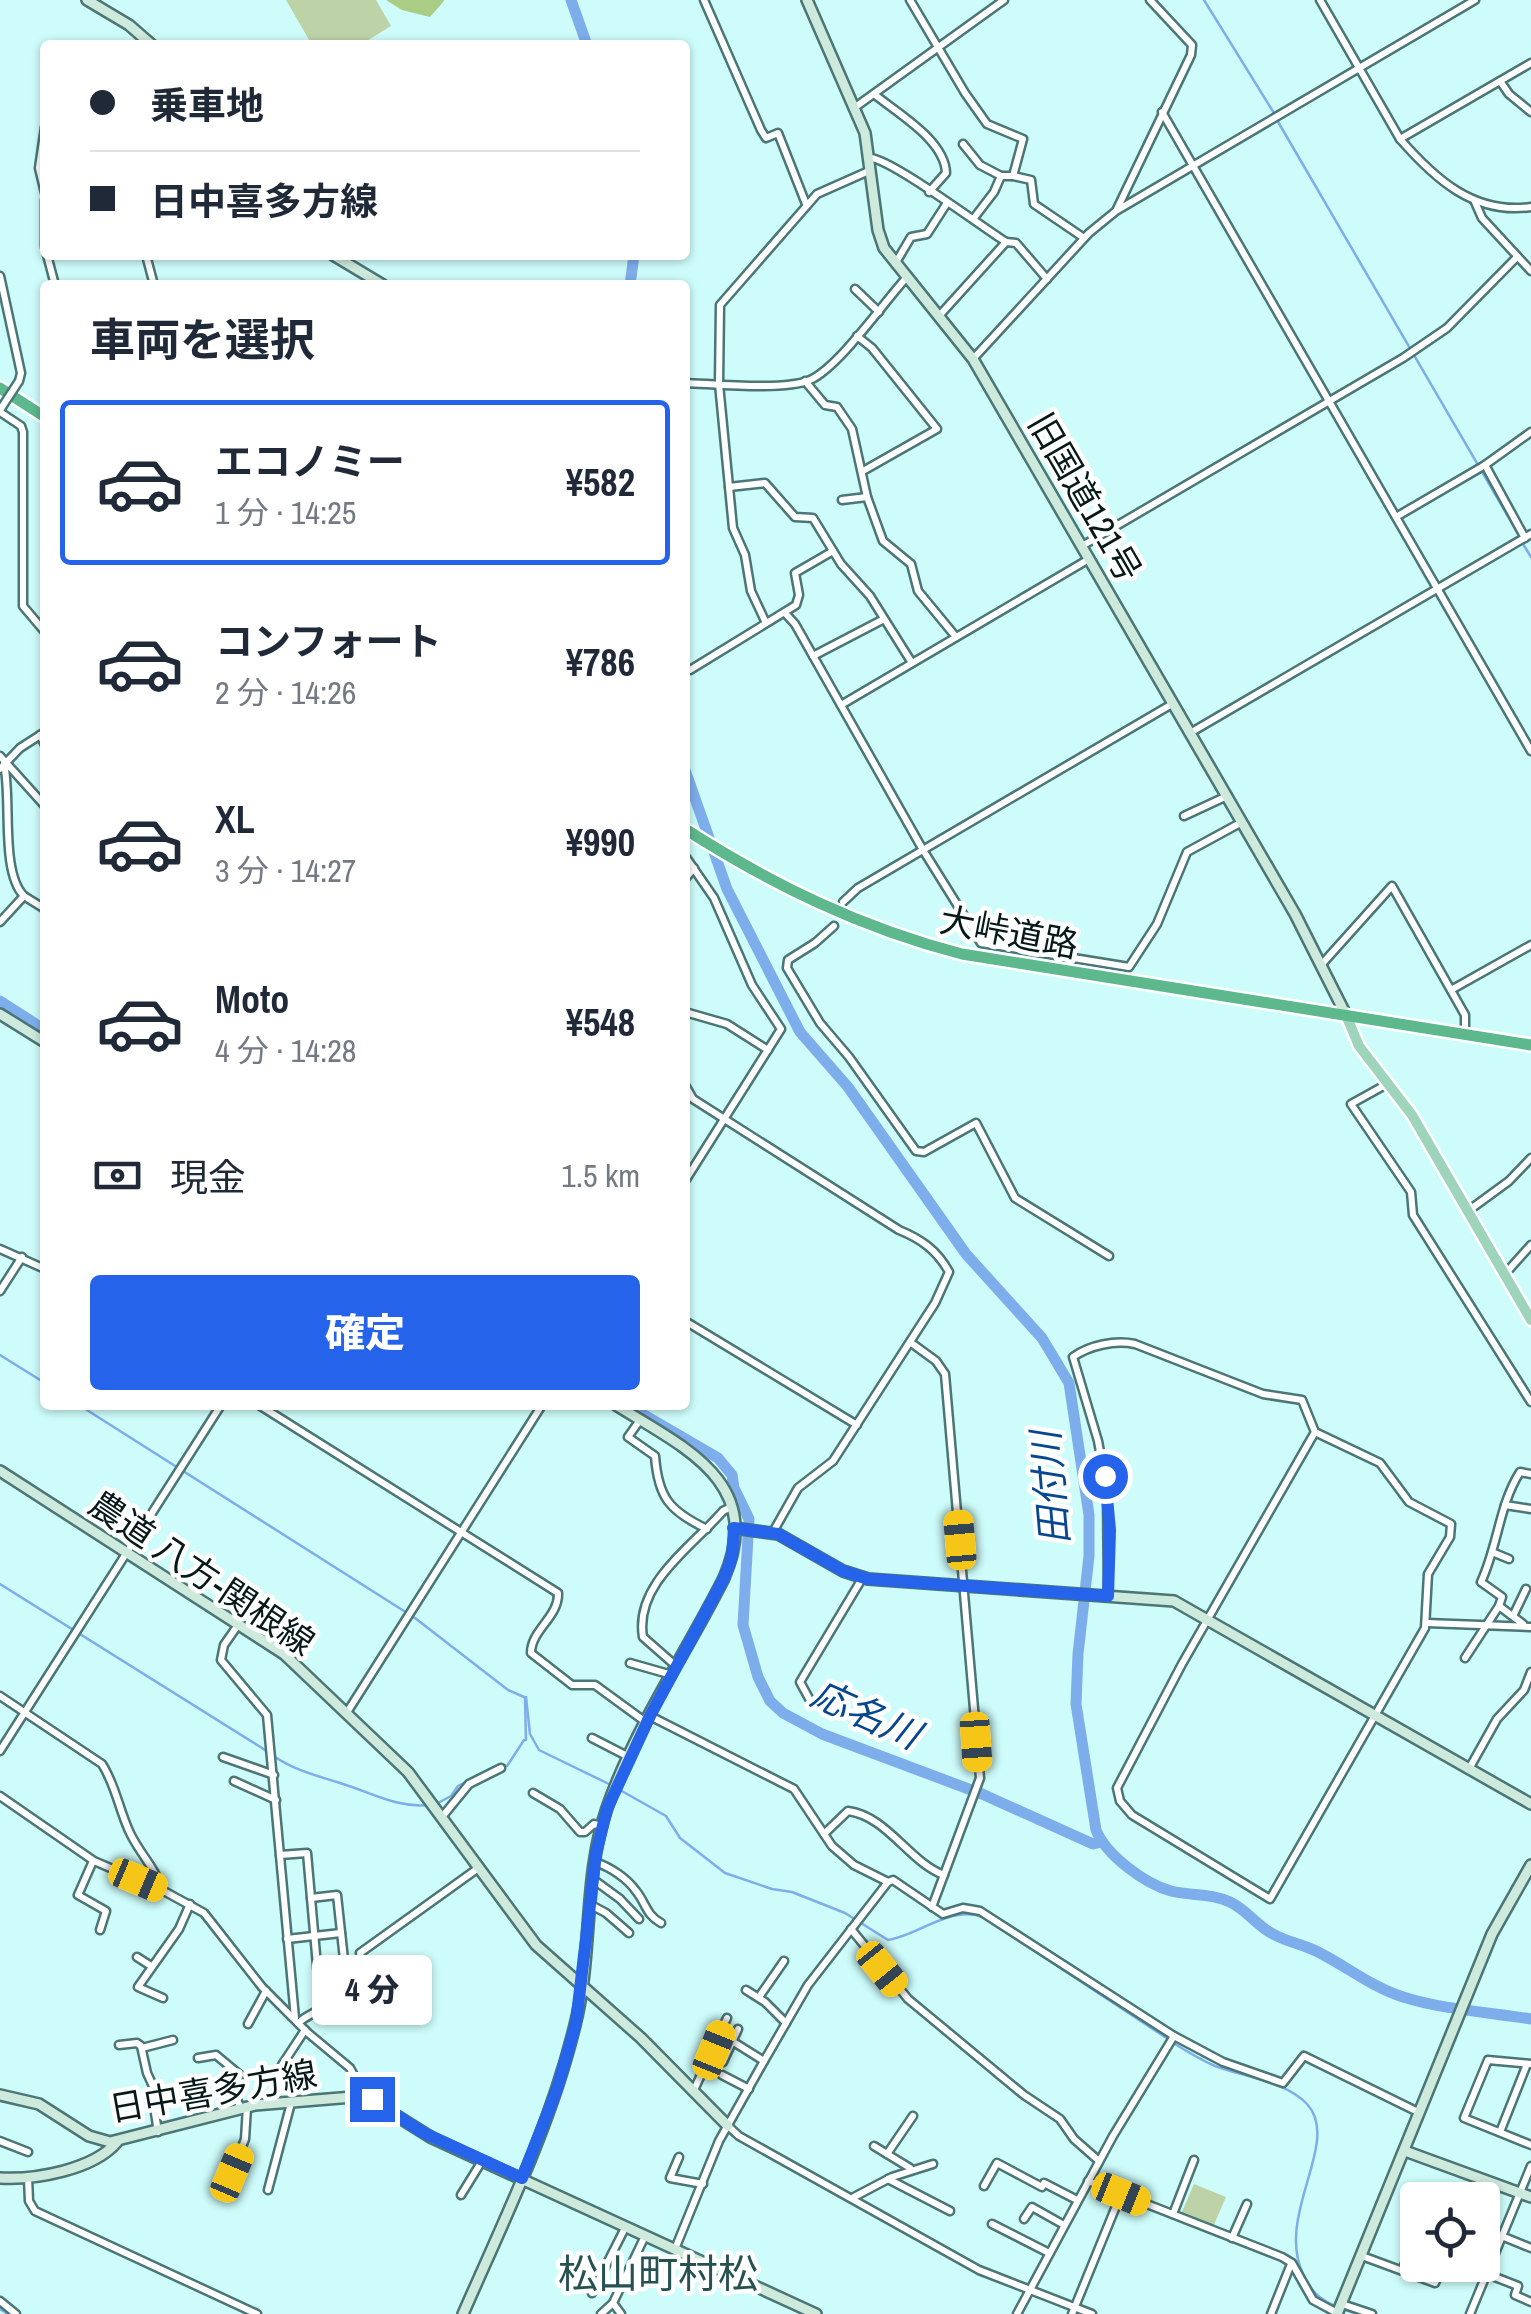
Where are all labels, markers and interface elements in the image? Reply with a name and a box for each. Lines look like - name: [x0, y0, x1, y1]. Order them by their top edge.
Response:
- text: 乗車地: [150, 80, 264, 131]
- text: 日中喜多方線: [150, 176, 378, 227]
- text: 車両を選択: [90, 309, 315, 370]
- street label: 旧国道121号: [1018, 404, 1152, 590]
- text: エコノミー: [215, 436, 405, 487]
- icon: car: [95, 438, 185, 528]
- text: ¥582: [566, 457, 635, 508]
- text: 1 分 · 14:25: [215, 491, 356, 534]
- text: コンフォート: [215, 616, 442, 667]
- icon: car: [95, 618, 185, 708]
- text: ¥786: [566, 637, 635, 688]
- text: 2 分 · 14:26: [215, 671, 356, 714]
- text: XL: [215, 794, 255, 845]
- icon: car: [95, 798, 185, 888]
- text: ¥990: [566, 817, 635, 868]
- text: 3 分 · 14:27: [215, 849, 356, 892]
- street label: 大峠道路: [936, 896, 1082, 968]
- text: Moto: [215, 974, 289, 1025]
- icon: car: [95, 978, 185, 1068]
- text: ¥548: [566, 997, 635, 1048]
- text: 4 分 · 14:28: [215, 1029, 356, 1072]
- icon: cash: [90, 1148, 145, 1203]
- text: 現金: [170, 1152, 246, 1203]
- text: 1.5 km: [561, 1154, 640, 1197]
- button: 確定: [90, 1275, 640, 1390]
- water label: 田付川: [1019, 1425, 1080, 1547]
- route start: [1083, 1454, 1128, 1499]
- street label: 農道 八方-関根線: [80, 1480, 324, 1666]
- car: [942, 1509, 978, 1571]
- water label: 応名川: [804, 1668, 932, 1762]
- car: [959, 1711, 993, 1773]
- car: [105, 1854, 171, 1906]
- car: [851, 1936, 913, 2002]
- callout: 4 分: [312, 1954, 432, 2024]
- text: 4 分: [345, 1968, 399, 2011]
- car: [689, 2017, 739, 2083]
- street label: 日中喜多方線: [106, 2050, 320, 2132]
- route end: [350, 2077, 395, 2122]
- car: [206, 2140, 258, 2206]
- car: [1088, 2169, 1154, 2219]
- map controls: [1400, 2182, 1500, 2282]
- button: locate: [1400, 2182, 1500, 2282]
- district label: 松山町村松: [558, 2247, 758, 2300]

